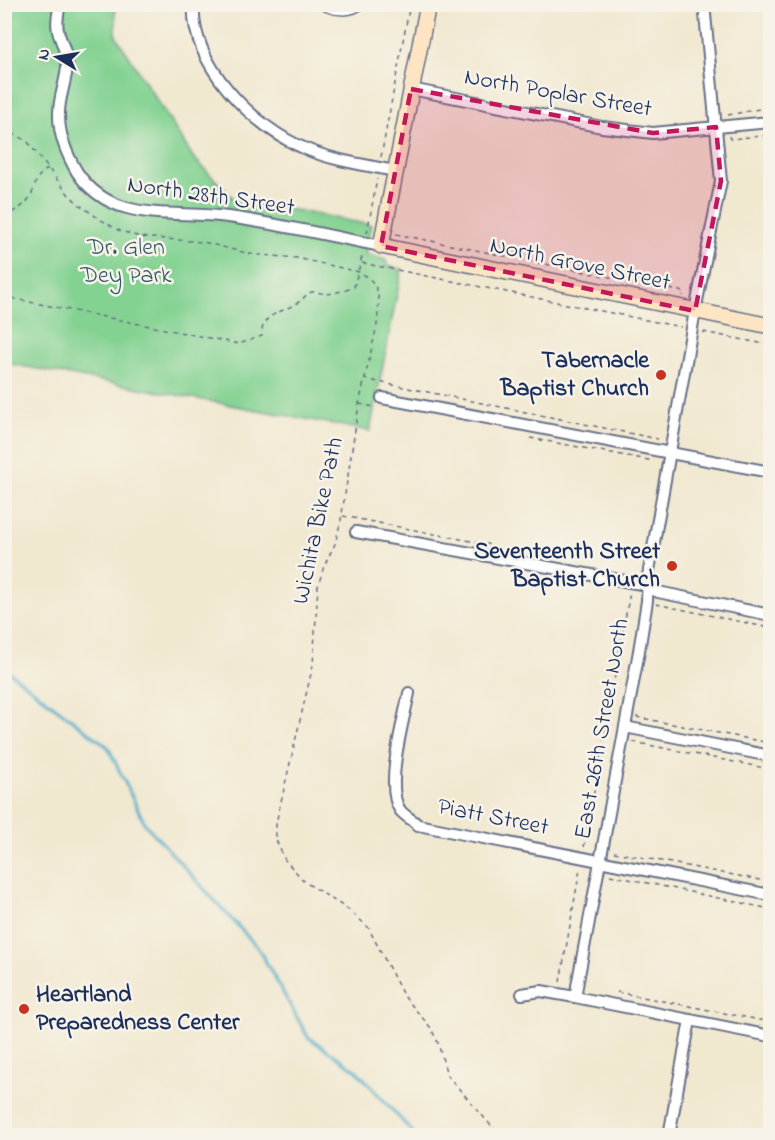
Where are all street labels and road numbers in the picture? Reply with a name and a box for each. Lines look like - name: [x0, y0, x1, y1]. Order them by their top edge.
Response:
- street label: North Poplar Street: [462, 60, 654, 128]
- street label: North 28th Street: [125, 168, 297, 226]
- street label: North Grove Street: [486, 229, 674, 301]
- street label: Wichita Bike Path: [284, 434, 354, 608]
- street label: East 26th Street North: [566, 616, 640, 842]
- street label: Piatt Street: [435, 790, 551, 846]

